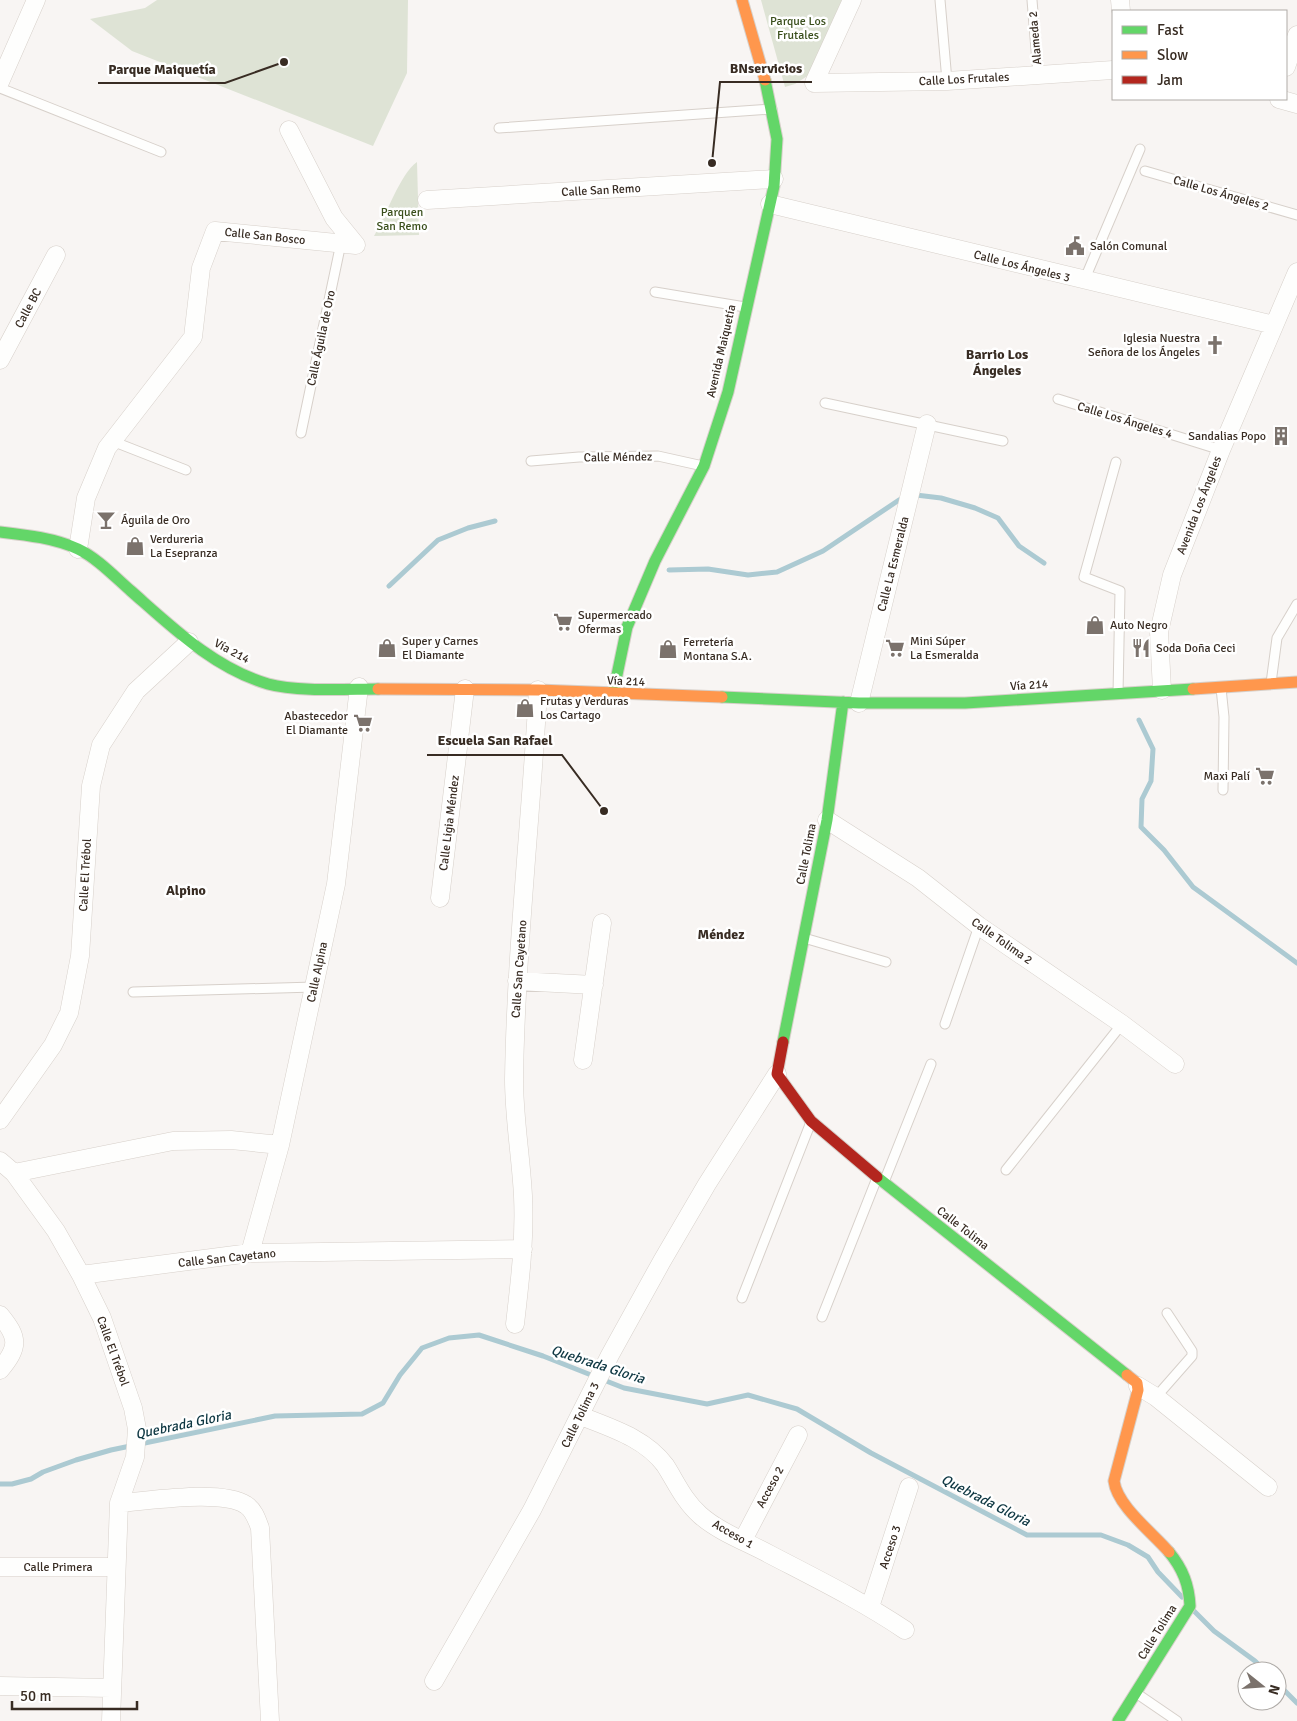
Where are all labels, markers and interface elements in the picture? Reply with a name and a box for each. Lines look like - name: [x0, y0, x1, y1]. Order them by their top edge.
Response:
- street label: Alameda 2: [1026, 10, 1045, 65]
- legend: [1112, 10, 1287, 100]
- park label: Parque Los Frutales: [770, 14, 826, 43]
- text: Fast: [1157, 21, 1184, 39]
- text: Slow: [1157, 46, 1188, 64]
- callout: BNservicios: [720, 53, 812, 82]
- callout: Parque Maiquetía: [98, 54, 225, 83]
- text: BNservicios: [730, 60, 802, 77]
- text: Parque Maiquetía: [108, 61, 216, 78]
- street label: Calle Los Frutales: [918, 70, 1010, 89]
- text: Jam: [1157, 71, 1183, 89]
- street label: Calle Los Ángeles 2: [1171, 173, 1270, 214]
- street label: Calle San Remo: [561, 181, 641, 200]
- park label: Parquen San Remo: [377, 205, 427, 234]
- street label: Calle San Bosco: [224, 225, 306, 248]
- public building icon: Salón Comunal: [1064, 235, 1086, 257]
- place label: Salón Comunal: [1090, 239, 1168, 254]
- street label: Calle Los Ángeles 3: [972, 247, 1072, 286]
- street label: Calle BC: [12, 286, 45, 331]
- street label: Calle Águila de Oro: [304, 289, 339, 387]
- street label: Avenida Maiquetía: [704, 303, 739, 399]
- place label: Iglesia Nuestra Señora de los Ángeles: [1088, 331, 1200, 360]
- church icon: Iglesia Nuestra Señora de los Ángeles: [1204, 334, 1226, 356]
- district label: Barrio Los Ángeles: [966, 346, 1028, 379]
- street label: Calle Los Ángeles 4: [1075, 399, 1175, 442]
- building icon: Sandalias Popo: [1270, 425, 1292, 447]
- place label: Sandalias Popo: [1188, 429, 1266, 444]
- street label: Calle Méndez: [584, 449, 652, 466]
- street label: Avenida Los Ángeles: [1174, 454, 1225, 557]
- bar icon: Águila de Oro: [95, 509, 117, 531]
- place label: Águila de Oro: [121, 513, 190, 528]
- street label: Calle La Esmeralda: [874, 515, 913, 613]
- place label: Verdureria La Esepranza: [150, 532, 218, 561]
- shop icon: Verdureria La Esepranza: [124, 535, 146, 557]
- place label: Supermercado Ofermas: [578, 608, 652, 637]
- supermarket icon: Supermercado Ofermas: [552, 611, 574, 633]
- shop icon: Auto Negro: [1084, 614, 1106, 636]
- place label: Auto Negro: [1110, 618, 1168, 633]
- place label: Super y Carnes El Diamante: [402, 634, 478, 663]
- place label: Mini Súper La Esmeralda: [910, 634, 979, 663]
- place label: Ferretería Montana S.A.: [683, 635, 752, 664]
- street label: Vía 214: [211, 636, 253, 667]
- shop icon: Super y Carnes El Diamante: [376, 637, 398, 659]
- supermarket icon: Mini Súper La Esmeralda: [884, 637, 906, 659]
- restaurant icon: Soda Doña Ceci: [1130, 637, 1152, 659]
- shop icon: Ferretería Montana S.A.: [657, 638, 679, 660]
- place label: Soda Doña Ceci: [1156, 641, 1235, 656]
- street label: Vía 214: [607, 673, 646, 690]
- street label: Vía 214: [1009, 677, 1049, 694]
- place label: Frutas y Verduras Los Cartago: [540, 694, 629, 723]
- shop icon: Frutas y Verduras Los Cartago: [514, 697, 536, 719]
- place label: Abastecedor El Diamante: [284, 709, 349, 738]
- supermarket icon: Abastecedor El Diamante: [352, 712, 374, 734]
- callout: Escuela San Rafael: [427, 726, 562, 755]
- text: Escuela San Rafael: [437, 732, 553, 749]
- supermarket icon: Maxi Palí: [1254, 765, 1276, 787]
- place label: Maxi Palí: [1203, 769, 1251, 784]
- street label: Calle Ligia Méndez: [436, 774, 463, 872]
- street label: Calle Tolima: [793, 822, 820, 886]
- street label: Calle El Trébol: [76, 838, 95, 912]
- district label: Alpino: [166, 882, 206, 899]
- street label: Calle Tolima 2: [968, 915, 1035, 968]
- street label: Calle San Cayetano: [509, 919, 530, 1019]
- district label: Méndez: [697, 926, 745, 943]
- street label: Calle Alpina: [304, 940, 331, 1004]
- street label: Calle Tolima: [934, 1203, 992, 1253]
- street label: Calle San Cayetano: [177, 1246, 277, 1271]
- street label: Calle El Trébol: [93, 1314, 132, 1389]
- water label: Quebrada Gloria: [549, 1341, 648, 1388]
- street label: Calle Tolima 3: [558, 1380, 603, 1451]
- water label: Quebrada Gloria: [134, 1406, 233, 1443]
- street label: Acceso 2: [753, 1464, 788, 1511]
- water label: Quebrada Gloria: [939, 1471, 1034, 1531]
- street label: Acceso 1: [710, 1517, 756, 1552]
- street label: Acceso 3: [876, 1523, 905, 1571]
- street label: Calle Primera: [23, 1560, 93, 1575]
- street label: Calle Tolima: [1135, 1602, 1180, 1663]
- north arrow: [1237, 1661, 1287, 1711]
- scale bar: [12, 1678, 138, 1710]
- text: N: [1264, 1683, 1284, 1697]
- text: 50 m: [20, 1687, 51, 1705]

